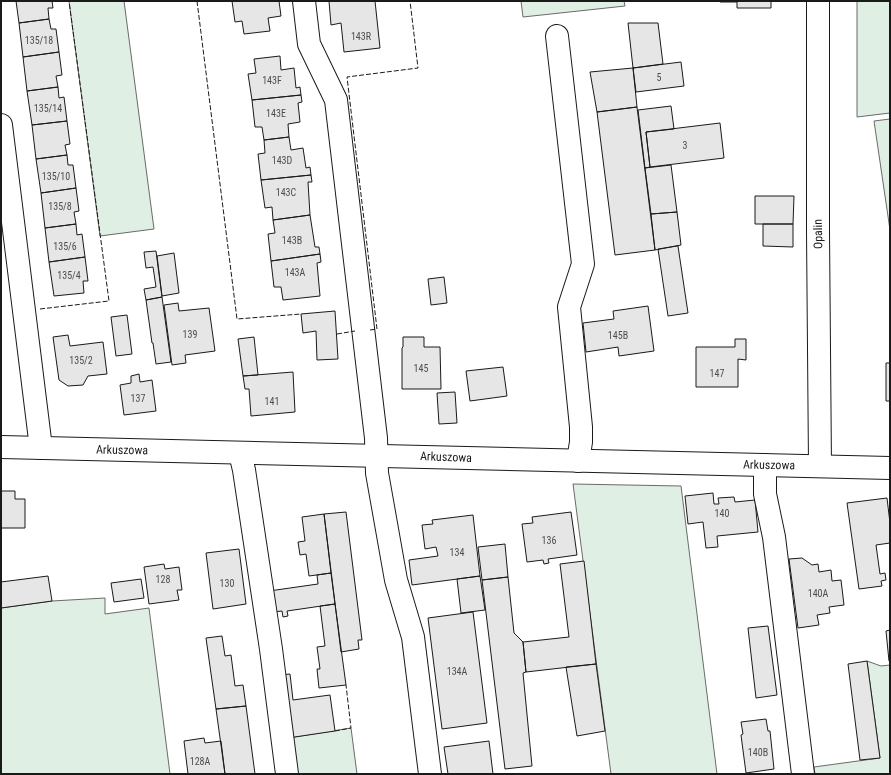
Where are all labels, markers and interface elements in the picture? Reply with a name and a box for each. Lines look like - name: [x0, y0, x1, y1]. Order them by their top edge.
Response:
- house number: 143R: [351, 31, 372, 42]
- house number: 135/18: [25, 35, 53, 46]
- house number: 5: [657, 72, 662, 83]
- house number: 143F: [262, 75, 282, 86]
- house number: 135/14: [34, 103, 62, 114]
- house number: 143E: [266, 108, 286, 119]
- house number: 3: [683, 140, 688, 151]
- house number: 143D: [272, 155, 293, 166]
- house number: 135/10: [42, 171, 70, 182]
- house number: 143C: [276, 187, 297, 198]
- house number: 135/8: [48, 201, 72, 212]
- street label: Opalin: [811, 219, 825, 249]
- house number: 143B: [282, 235, 302, 246]
- house number: 135/6: [53, 241, 77, 252]
- house number: 143A: [285, 267, 306, 278]
- house number: 135/4: [57, 270, 81, 281]
- house number: 139: [183, 329, 197, 340]
- house number: 145B: [608, 330, 628, 341]
- house number: 135/2: [69, 355, 93, 366]
- house number: 145: [414, 363, 428, 374]
- house number: 147: [710, 368, 724, 379]
- house number: 137: [131, 393, 145, 404]
- house number: 141: [265, 396, 279, 407]
- street label: Arkuszowa: [96, 443, 148, 457]
- street label: Arkuszowa: [420, 449, 472, 465]
- street label: Arkuszowa: [743, 458, 795, 472]
- house number: 140: [715, 508, 729, 519]
- house number: 136: [542, 535, 556, 546]
- house number: 134: [450, 547, 464, 558]
- house number: 128: [156, 574, 170, 585]
- house number: 130: [220, 578, 234, 589]
- house number: 140A: [808, 588, 829, 599]
- house number: 134A: [447, 666, 468, 677]
- house number: 140B: [748, 747, 768, 758]
- house number: 128A: [190, 756, 211, 767]

